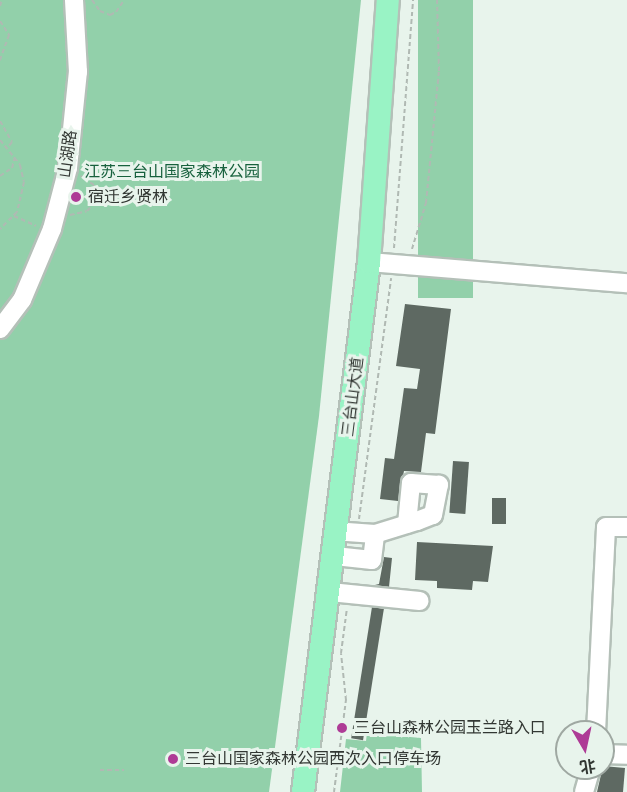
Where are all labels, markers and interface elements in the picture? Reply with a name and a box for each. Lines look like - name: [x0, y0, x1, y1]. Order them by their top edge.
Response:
- street label: 山湖路: [55, 129, 81, 179]
- park label: 江苏三台山国家森林公园: [84, 162, 260, 182]
- place label: 宿迁乡贤林: [88, 187, 168, 207]
- marker: 宿迁乡贤林: [69, 190, 83, 204]
- street label: 三台山大道: [339, 356, 367, 438]
- place label: 三台山森林公园玉兰路入口: [354, 718, 546, 738]
- north arrow: [555, 720, 615, 780]
- marker: 三台山森林公园玉兰路入口: [335, 721, 349, 735]
- place label: 三台山国家森林公园西次入口停车场: [185, 749, 441, 769]
- marker: 三台山国家森林公园西次入口停车场: [166, 752, 180, 766]
- text: 北: [578, 756, 597, 777]

